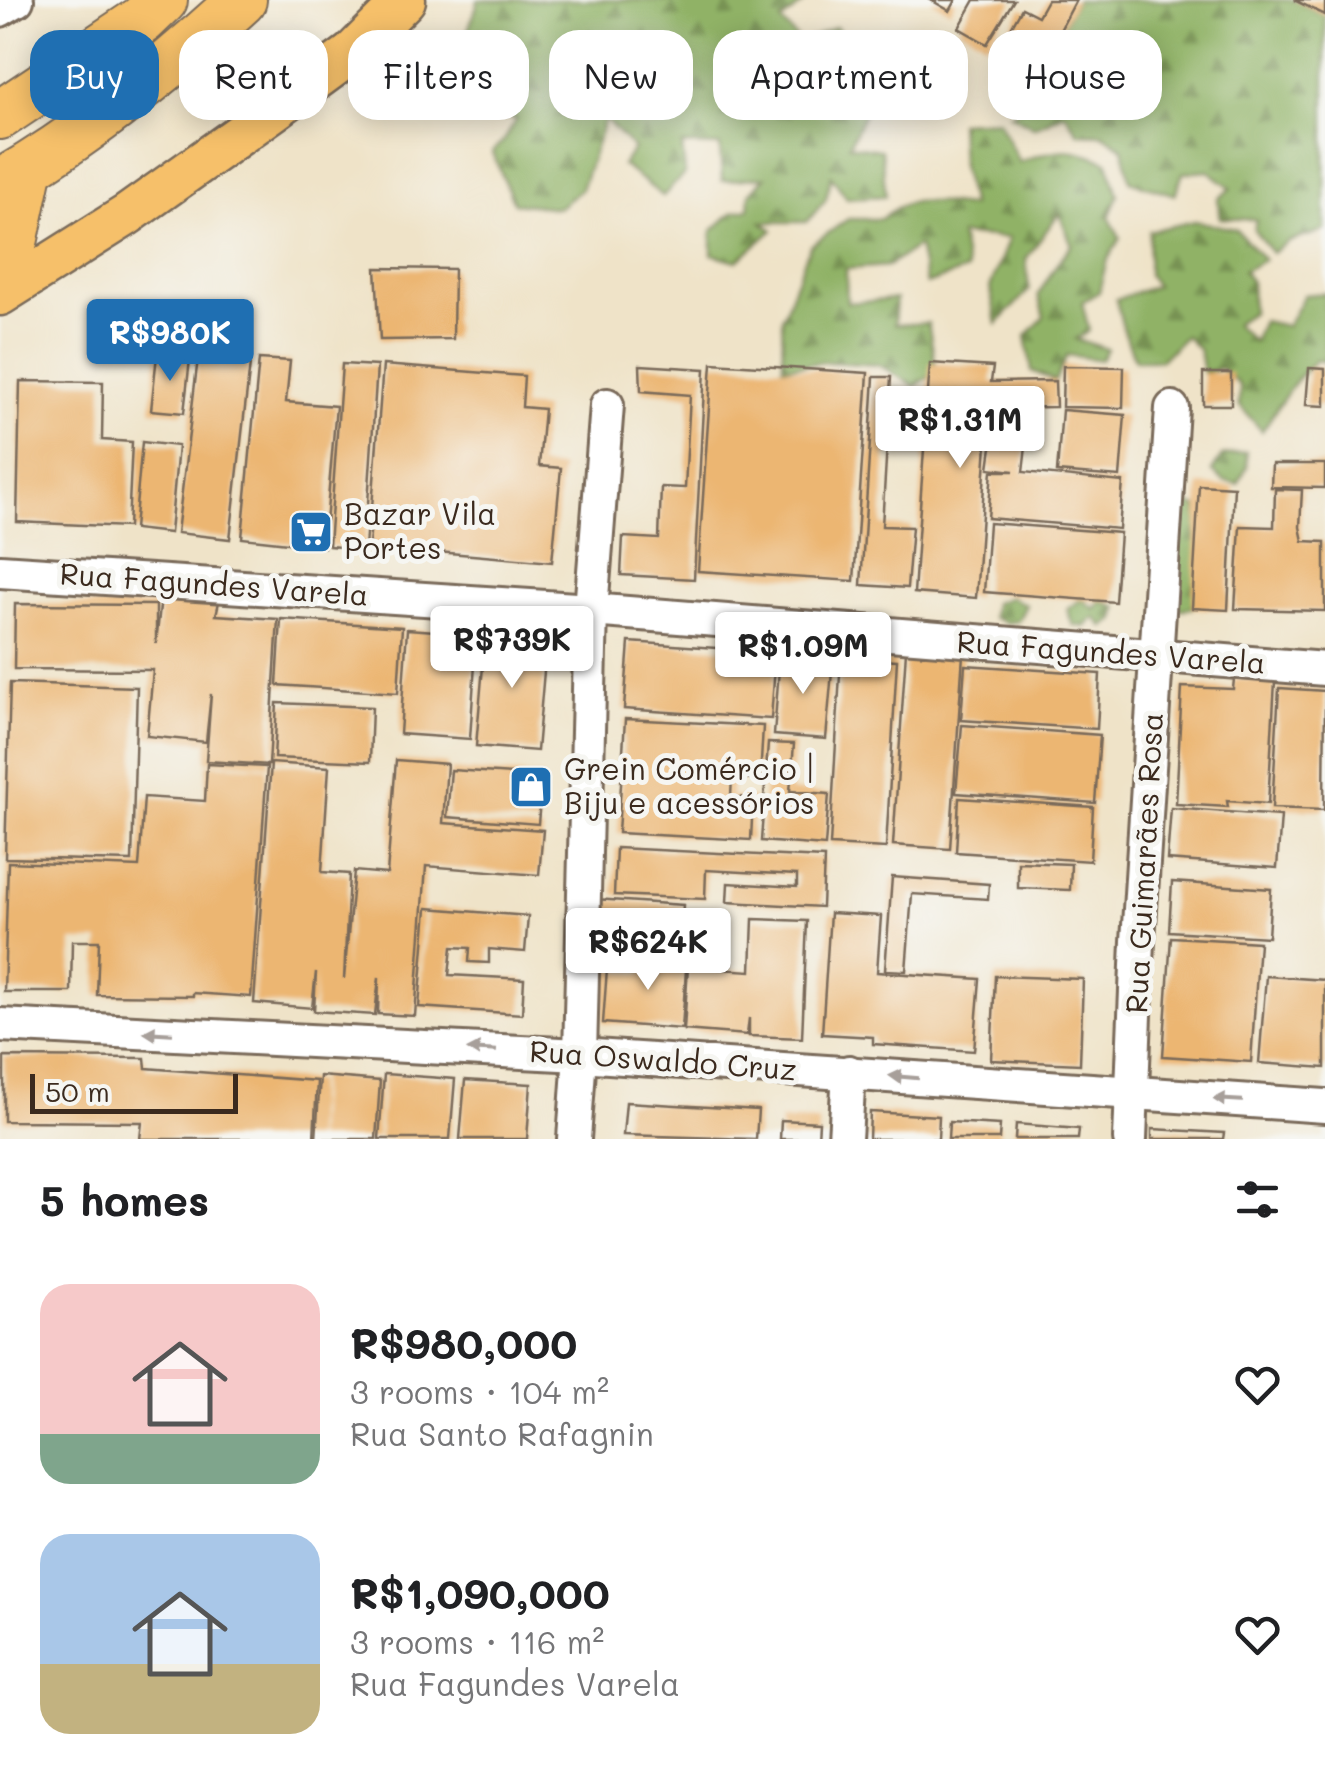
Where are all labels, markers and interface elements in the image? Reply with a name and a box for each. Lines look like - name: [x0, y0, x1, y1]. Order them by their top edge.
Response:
- chip: Buy: [30, 30, 159, 120]
- chip: Rent: [179, 30, 328, 120]
- chip: Filters: [348, 30, 529, 120]
- chip: New: [549, 30, 693, 120]
- chip: Apartment: [713, 30, 968, 120]
- chip: House: [988, 30, 1162, 120]
- pin: R$980K: [89, 299, 251, 384]
- text: R$980K: [109, 310, 231, 352]
- pin: R$1.31M: [868, 386, 1052, 471]
- text: R$1.31M: [897, 397, 1023, 439]
- place label: Bazar Vila Portes: [344, 493, 496, 567]
- supermarket icon: Bazar Vila Portes: [288, 509, 334, 555]
- street label: Rua Fagundes Varela: [58, 552, 370, 614]
- pin: R$739K: [431, 606, 593, 691]
- pin: R$1.09M: [711, 612, 895, 697]
- text: R$739K: [452, 617, 572, 659]
- street label: Rua Fagundes Varela: [955, 620, 1267, 682]
- text: R$1.09M: [737, 623, 869, 665]
- street label: Rua Guimarães Rosa: [1115, 711, 1171, 1014]
- place label: Grein Comércio | Biju e acessórios: [564, 748, 815, 822]
- shop icon: Grein Comércio | Biju e acessórios: [508, 764, 554, 810]
- pin: R$624K: [567, 908, 729, 993]
- text: R$624K: [588, 919, 708, 961]
- one-way arrow: [141, 1025, 173, 1041]
- street label: Rua Oswaldo Cruz: [528, 1030, 798, 1088]
- one-way arrow: [466, 1042, 498, 1058]
- one-way arrow: [887, 1068, 919, 1084]
- scale bar: [30, 1069, 238, 1114]
- text: 50 m: [45, 1073, 110, 1109]
- one-way arrow: [1211, 1092, 1243, 1108]
- text: 5 homes: [40, 1172, 209, 1227]
- icon: filters: [1230, 1172, 1285, 1227]
- text: R$980,000: [350, 1315, 577, 1370]
- icon: home: [120, 1324, 240, 1444]
- icon: heart: [1230, 1357, 1285, 1412]
- text: 3 rooms · 104 m²: [350, 1370, 609, 1412]
- text: Rua Santo Rafagnin: [350, 1412, 654, 1454]
- text: R$1,090,000: [350, 1565, 610, 1620]
- icon: home: [120, 1574, 240, 1694]
- icon: heart: [1230, 1607, 1285, 1662]
- text: 3 rooms · 116 m²: [350, 1620, 604, 1662]
- text: Rua Fagundes Varela: [350, 1662, 680, 1704]

